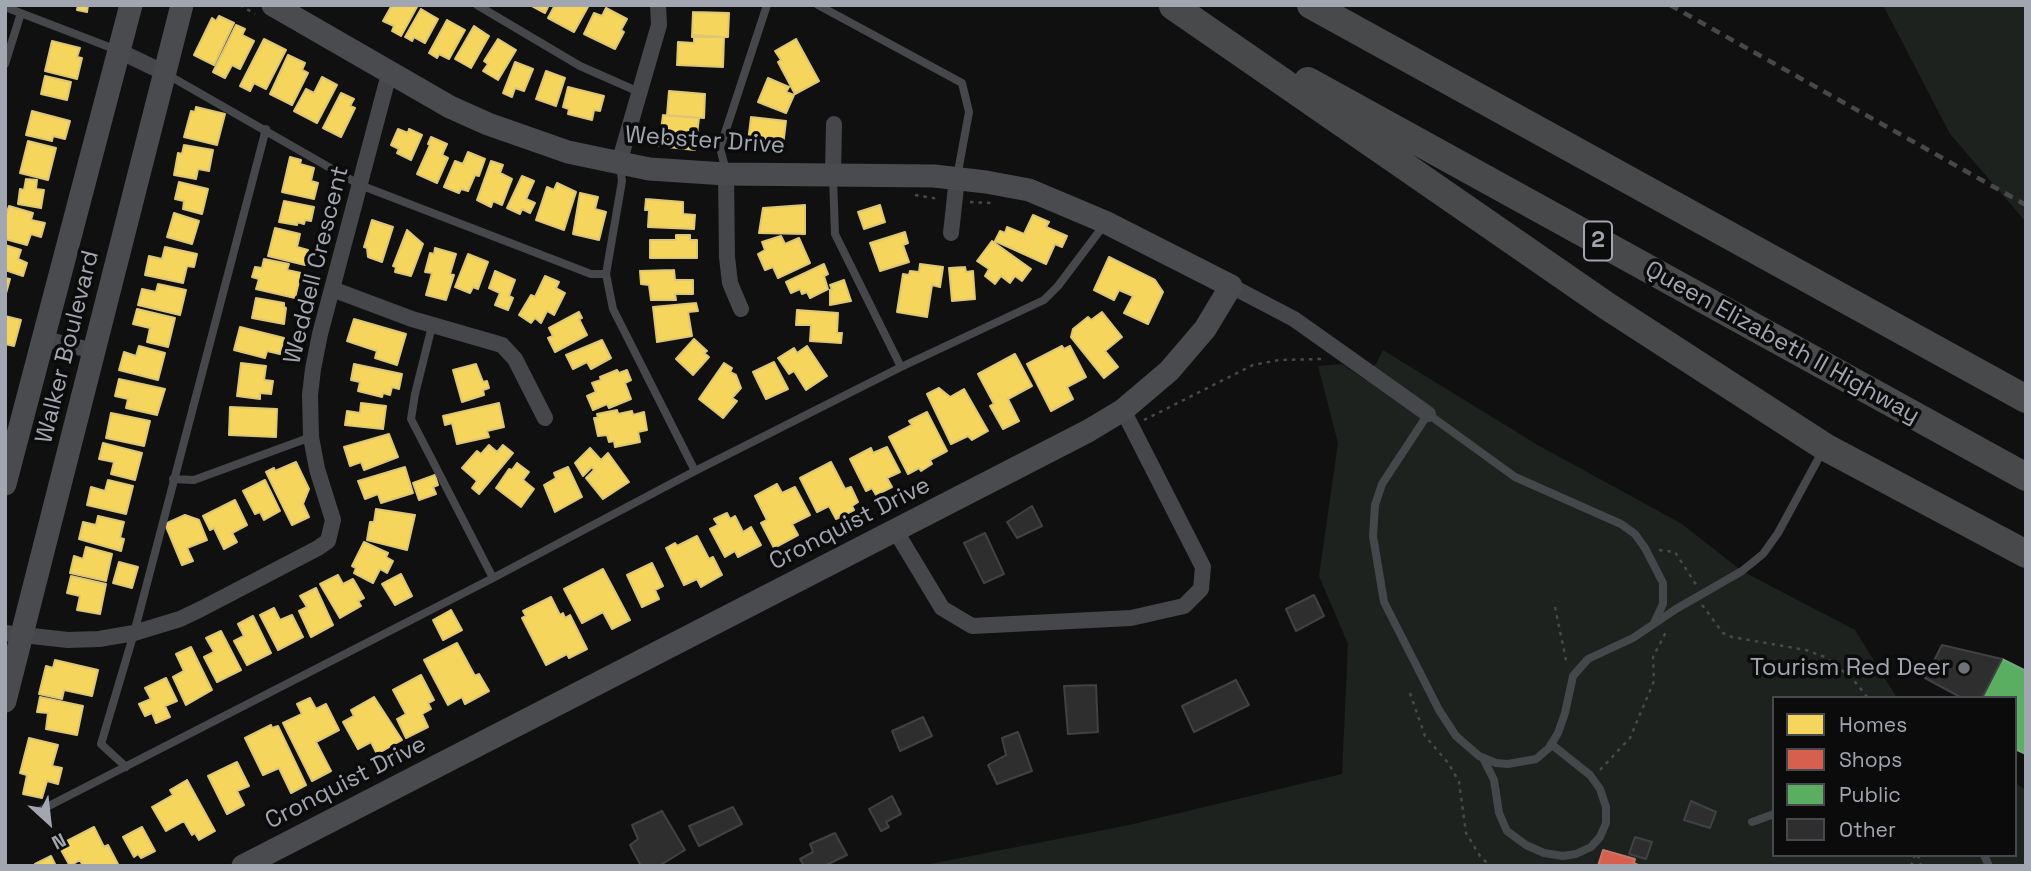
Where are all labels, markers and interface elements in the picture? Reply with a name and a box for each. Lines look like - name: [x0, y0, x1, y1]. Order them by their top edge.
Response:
- street label: Webster Drive: [624, 121, 786, 161]
- street label: Weddell Crescent: [278, 163, 356, 367]
- road number: 2: [1584, 222, 1612, 260]
- street label: Walker Boulevard: [30, 248, 106, 446]
- street label: Queen Elizabeth II Highway: [1640, 255, 1924, 431]
- street label: Cronquist Drive: [765, 471, 935, 577]
- place label: Tourism Red Deer: [1750, 654, 1950, 682]
- marker: Tourism Red Deer: [1956, 660, 1972, 676]
- legend: [1772, 696, 2017, 857]
- text: Homes: [1839, 711, 1907, 738]
- street label: Cronquist Drive: [261, 730, 431, 836]
- text: Shops: [1839, 746, 1902, 773]
- text: Public: [1839, 781, 1901, 808]
- north arrow: [14, 787, 84, 857]
- text: Other: [1839, 816, 1896, 843]
- text: N: [47, 827, 70, 855]

